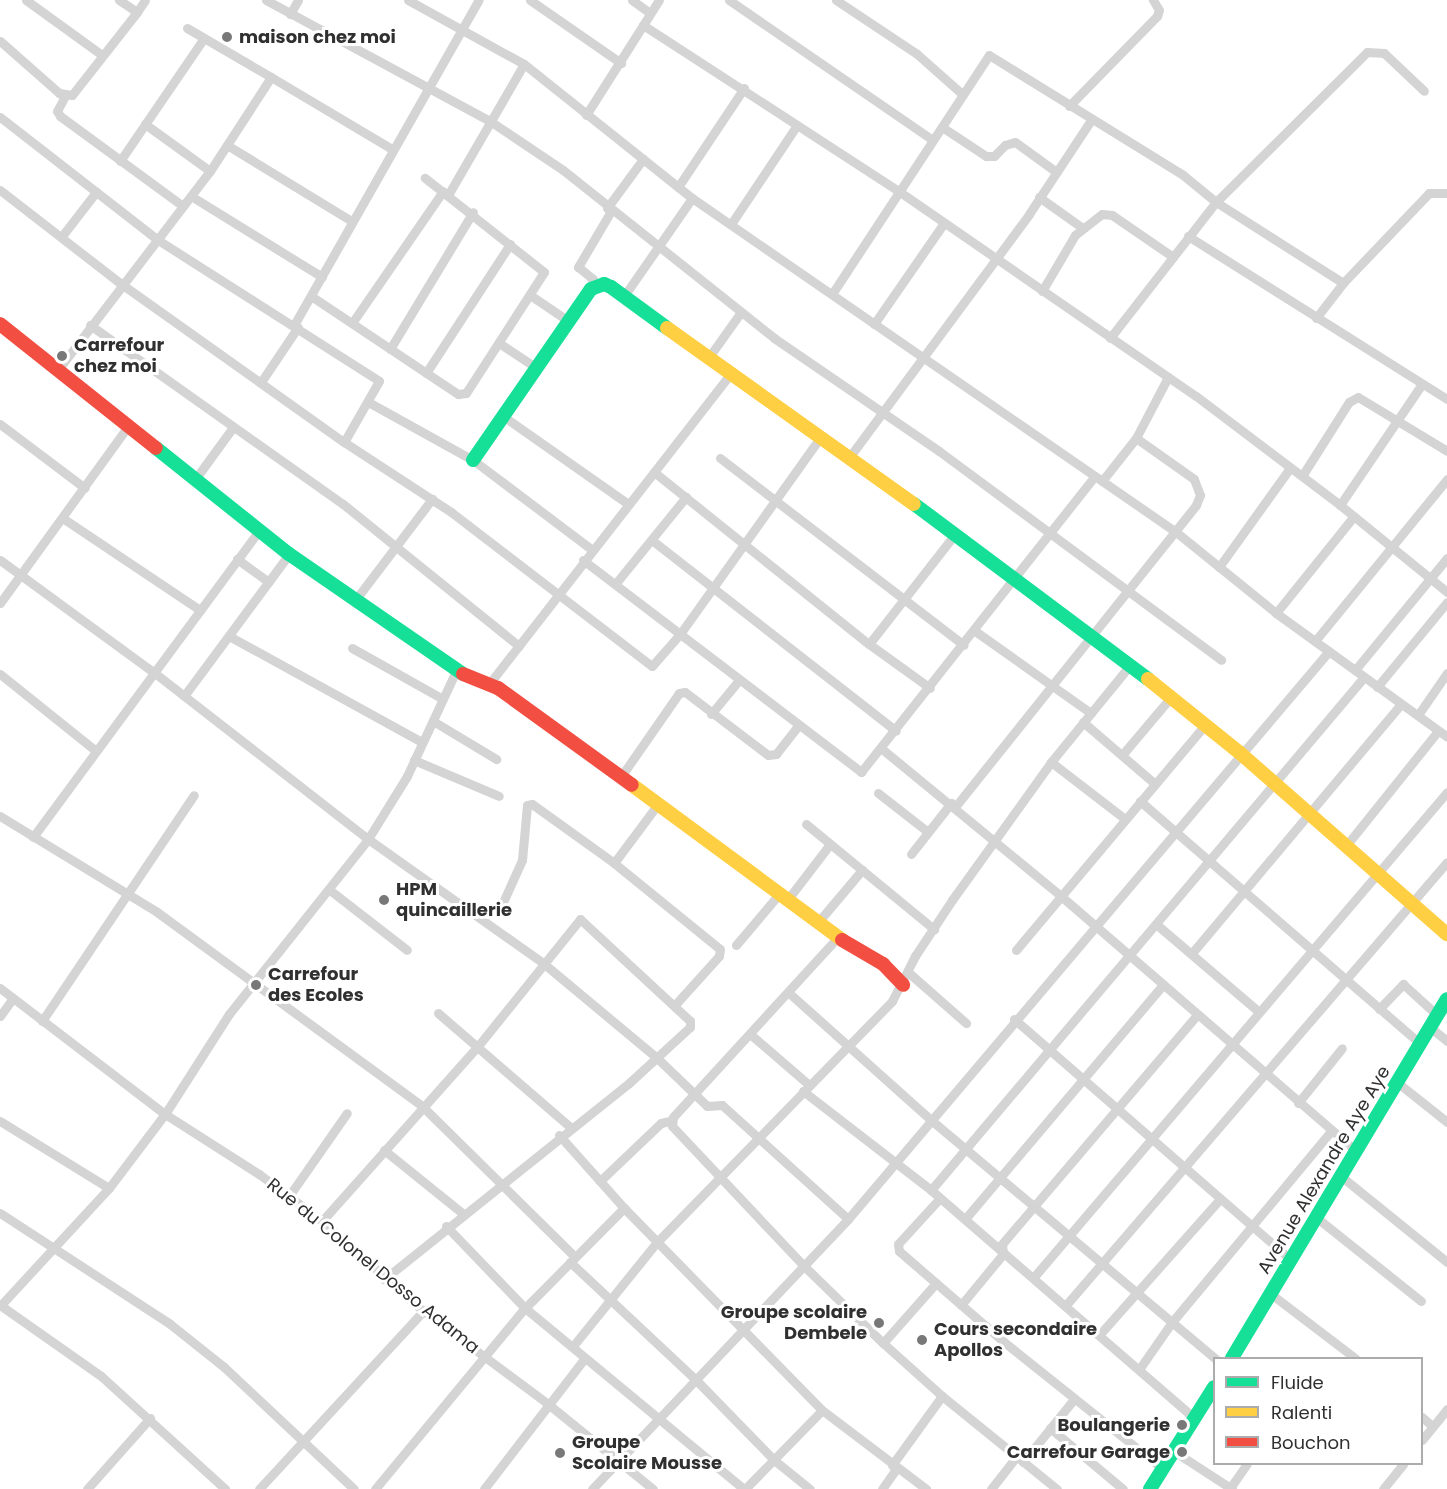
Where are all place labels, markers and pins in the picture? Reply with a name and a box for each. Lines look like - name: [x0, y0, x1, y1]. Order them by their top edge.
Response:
- place label: maison chez moi: [239, 26, 396, 48]
- marker: maison chez moi: [220, 30, 234, 44]
- place label: Carrefour chez moi: [74, 335, 164, 378]
- marker: Carrefour chez moi: [55, 349, 69, 363]
- place label: HPM quincaillerie: [396, 879, 512, 922]
- marker: HPM quincaillerie: [377, 893, 391, 907]
- place label: Carrefour des Ecoles: [268, 964, 364, 1006]
- marker: Carrefour des Ecoles: [249, 978, 263, 992]
- place label: Groupe scolaire Dembele: [721, 1302, 867, 1344]
- marker: Groupe scolaire Dembele: [872, 1316, 886, 1330]
- place label: Cours secondaire Apollos: [934, 1319, 1097, 1362]
- marker: Cours secondaire Apollos: [915, 1333, 929, 1347]
- place label: Boulangerie: [1057, 1414, 1170, 1436]
- marker: Boulangerie: [1175, 1418, 1189, 1432]
- place label: Groupe Scolaire Mousse: [572, 1432, 722, 1474]
- place label: Carrefour Garage: [1007, 1441, 1170, 1463]
- marker: Carrefour Garage: [1175, 1445, 1189, 1459]
- marker: Groupe Scolaire Mousse: [553, 1446, 567, 1460]

